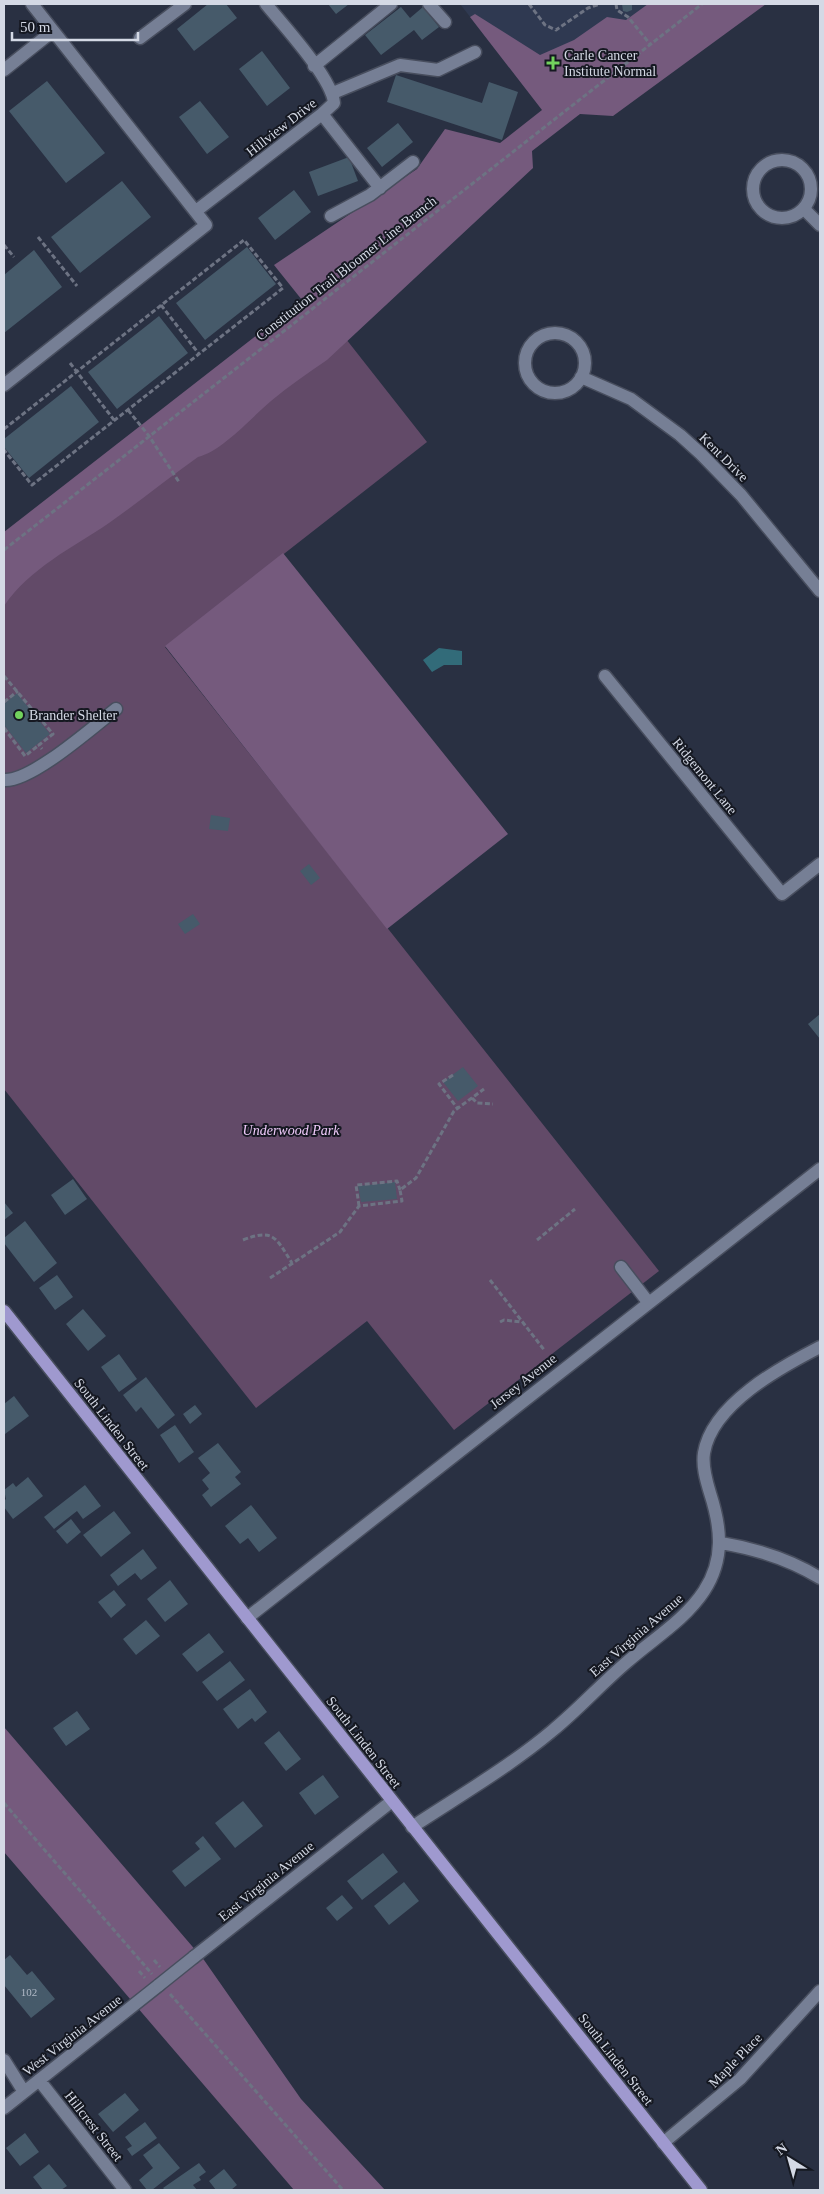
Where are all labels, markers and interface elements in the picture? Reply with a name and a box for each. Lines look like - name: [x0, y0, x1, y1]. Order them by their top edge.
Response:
- scale bar: [12, 10, 139, 42]
- text: 50 m: [20, 19, 51, 35]
- place label: Carle Cancer Institute Normal: [564, 48, 656, 79]
- marker: Carle Cancer Institute Normal: [546, 56, 560, 70]
- street label: Hillview Drive: [243, 96, 319, 159]
- street label: Constitution Trail Bloomer Line Branch: [253, 193, 439, 343]
- street label: Kent Drive: [696, 430, 751, 485]
- place label: Brander Shelter: [29, 708, 118, 723]
- marker: Brander Shelter: [13, 709, 25, 721]
- street label: Ridgemont Lane: [669, 735, 740, 817]
- park label: Underwood Park: [243, 1123, 340, 1138]
- street label: Jersey Avenue: [487, 1351, 560, 1412]
- street label: South Linden Street: [71, 1376, 152, 1473]
- street label: East Virginia Avenue: [587, 1591, 686, 1680]
- street label: South Linden Street: [323, 1694, 404, 1791]
- street label: East Virginia Avenue: [216, 1838, 317, 1924]
- house number: 102: [21, 1986, 37, 1998]
- street label: West Virginia Avenue: [20, 1992, 125, 2079]
- street label: South Linden Street: [575, 2011, 656, 2108]
- street label: Maple Place: [706, 2030, 765, 2091]
- street label: Hillcrest Street: [62, 2088, 126, 2164]
- north arrow: [764, 2134, 814, 2184]
- text: N: [773, 2140, 790, 2158]

